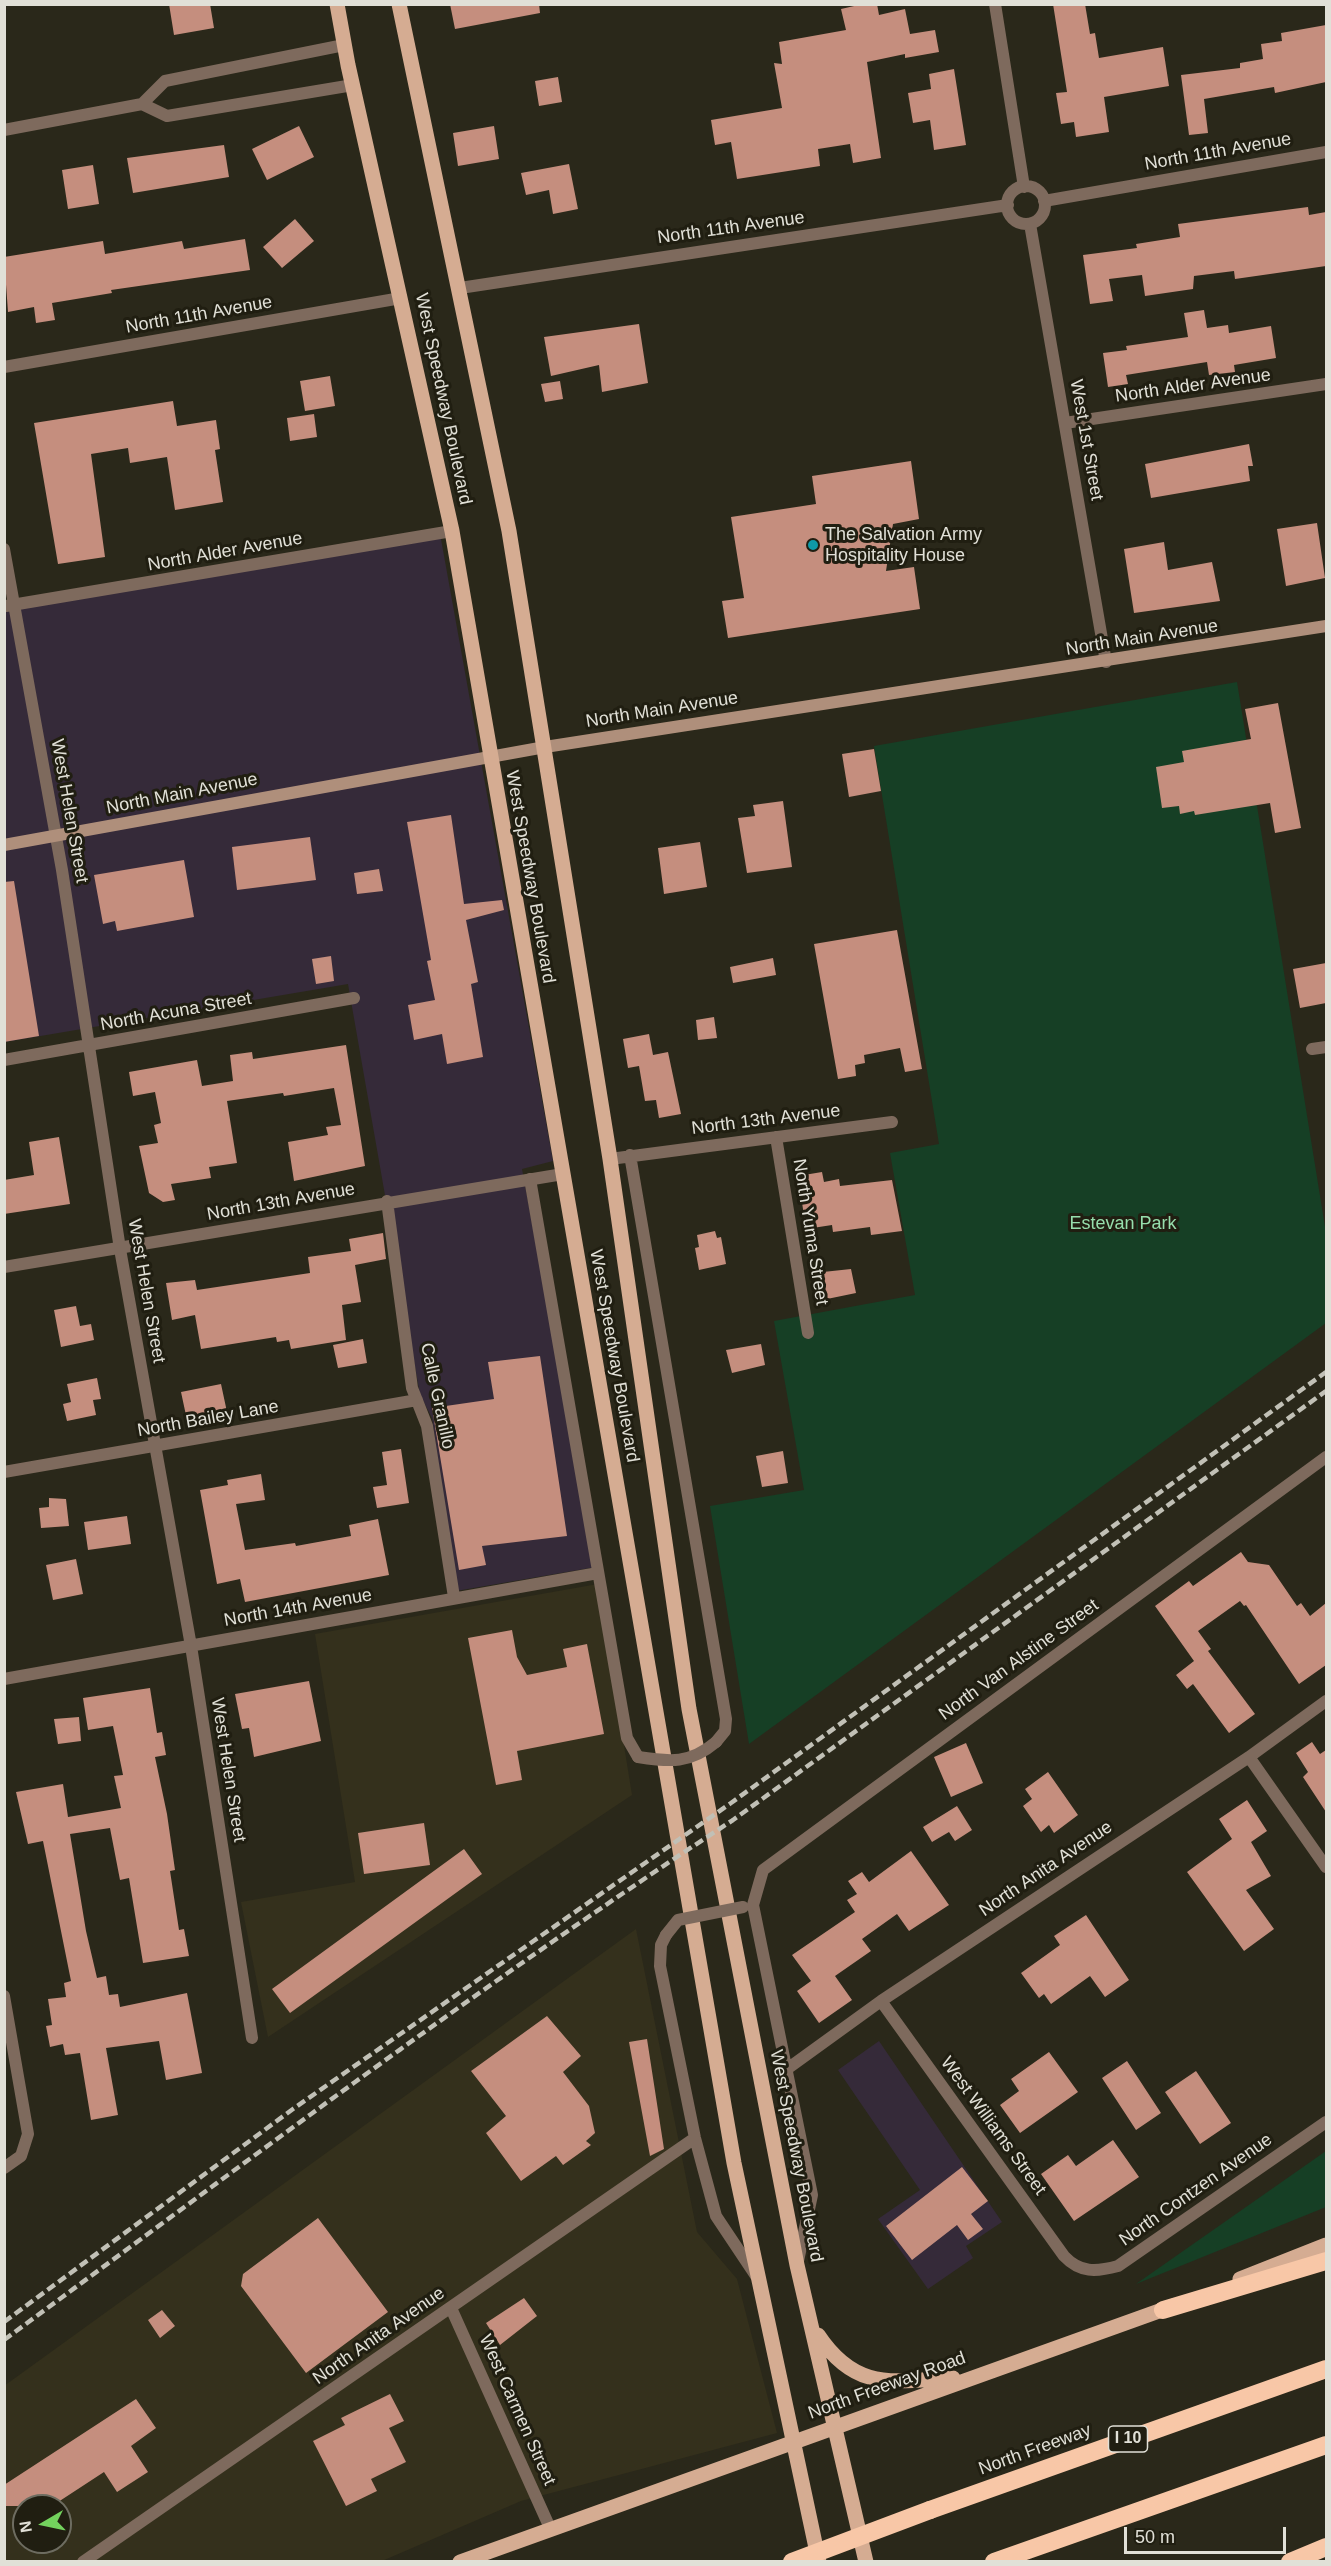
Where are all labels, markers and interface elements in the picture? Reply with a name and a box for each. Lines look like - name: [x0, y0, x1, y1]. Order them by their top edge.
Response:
- street label: North 11th Avenue: [1143, 128, 1293, 176]
- street label: North 11th Avenue: [656, 207, 806, 249]
- street label: North 11th Avenue: [124, 291, 274, 339]
- street label: West Speedway Boulevard: [410, 291, 476, 507]
- street label: North Alder Avenue: [1114, 364, 1272, 408]
- street label: West 1st Street: [1065, 378, 1107, 502]
- place label: The Salvation Army Hospitality House: [825, 524, 982, 566]
- street label: North Alder Avenue: [146, 528, 304, 576]
- marker: The Salvation Army Hospitality House: [806, 538, 820, 552]
- street label: North Main Avenue: [1064, 615, 1220, 661]
- street label: North Main Avenue: [584, 687, 740, 733]
- street label: West Helen Street: [46, 737, 92, 885]
- street label: North Main Avenue: [104, 769, 260, 819]
- street label: West Speedway Boulevard: [501, 769, 559, 985]
- street label: North Acuna Street: [99, 988, 253, 1036]
- street label: North 13th Avenue: [690, 1100, 842, 1140]
- street label: North Yuma Street: [788, 1157, 832, 1307]
- street label: North 13th Avenue: [205, 1178, 357, 1226]
- park label: Estevan Park: [1069, 1213, 1177, 1235]
- street label: West Helen Street: [123, 1217, 169, 1365]
- street label: West Speedway Boulevard: [585, 1248, 643, 1464]
- street label: Calle Granillo: [415, 1341, 459, 1451]
- street label: North Bailey Lane: [136, 1396, 280, 1442]
- street label: North 14th Avenue: [222, 1584, 374, 1632]
- street label: North Van Alstine Street: [935, 1595, 1103, 1725]
- street label: West Helen Street: [206, 1696, 250, 1844]
- street label: North Anita Avenue: [975, 1816, 1117, 1922]
- street label: West Speedway Boulevard: [765, 2048, 827, 2264]
- street label: West Williams Street: [936, 2053, 1050, 2199]
- street label: North Contzen Avenue: [1115, 2129, 1277, 2251]
- street label: North Anita Avenue: [309, 2282, 449, 2390]
- street label: West Carmen Street: [474, 2331, 560, 2489]
- street label: North Freeway Road: [805, 2347, 969, 2425]
- street label: North Freeway: [976, 2420, 1094, 2480]
- road number: I 10: [1108, 2426, 1148, 2452]
- north arrow: [12, 2494, 72, 2554]
- scale bar: [1127, 2515, 1289, 2553]
- text: N: [16, 2520, 35, 2534]
- text: 50 m: [1135, 2527, 1175, 2547]

